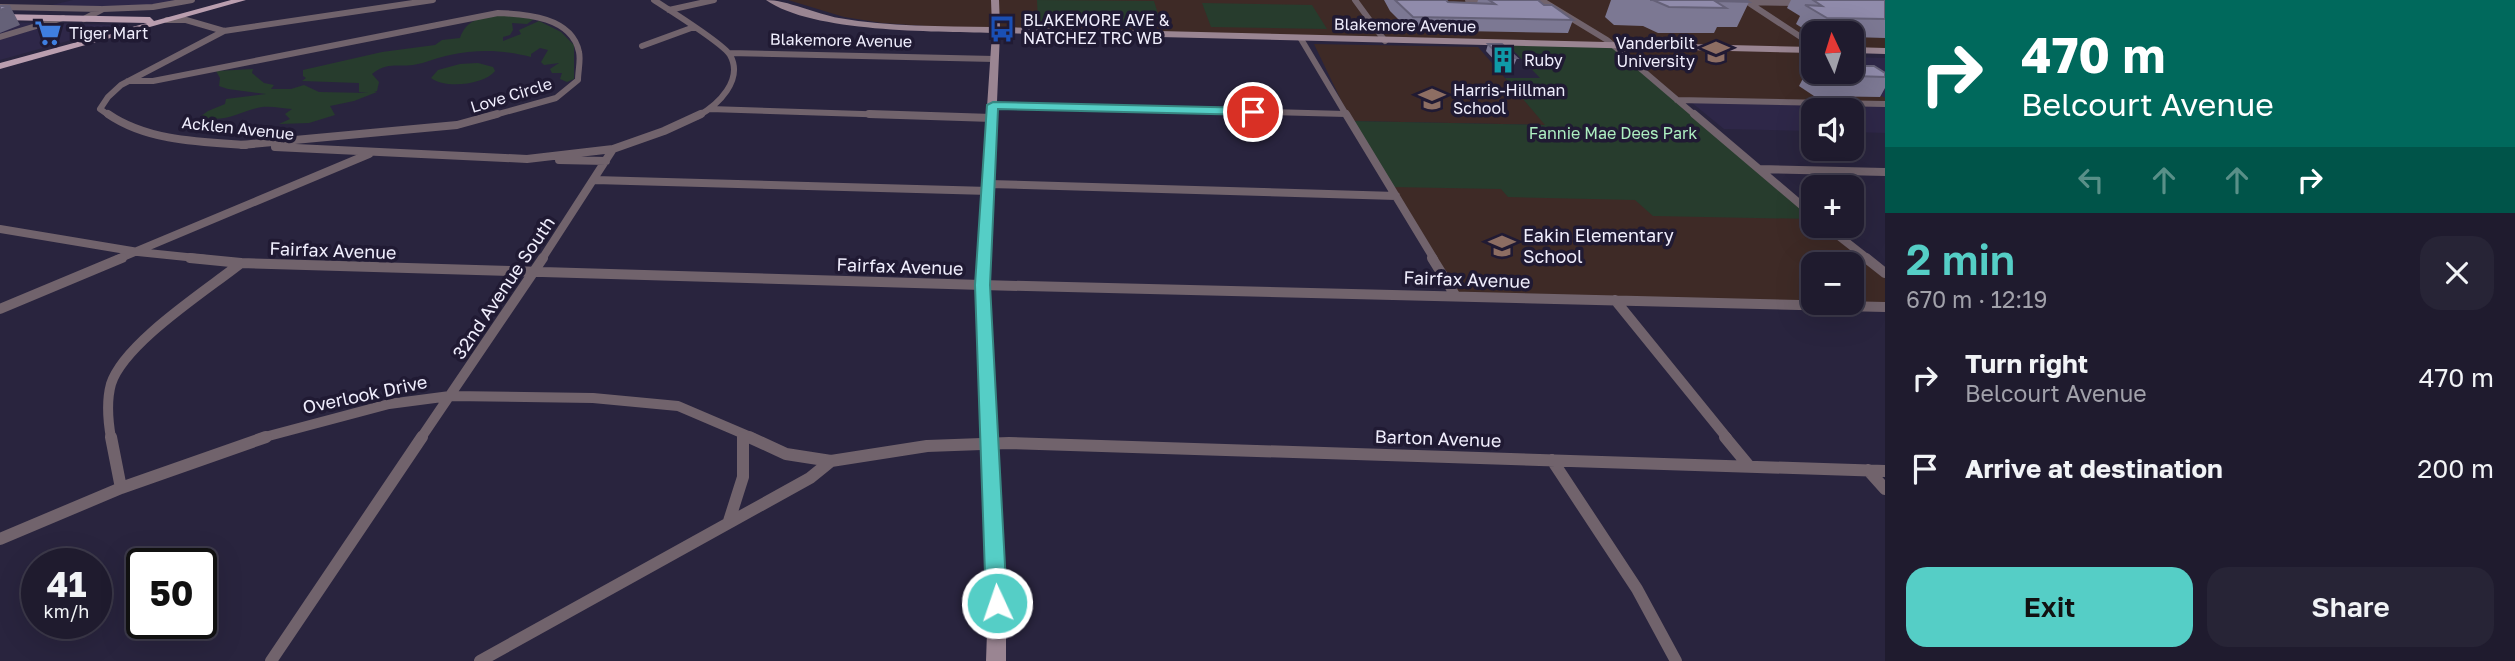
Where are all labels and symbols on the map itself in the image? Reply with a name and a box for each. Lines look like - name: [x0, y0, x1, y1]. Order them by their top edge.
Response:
- place label: BLAKEMORE AVE & NATCHEZ TRC WB: [1023, 10, 1170, 48]
- bus stop icon: BLAKEMORE AVE & NATCHEZ TRC WB: [987, 14, 1017, 44]
- street label: Blakemore Avenue: [1334, 14, 1476, 36]
- supermarket icon: Tiger Mart: [33, 18, 63, 48]
- north arrow: [1801, 21, 1864, 84]
- place label: Tiger Mart: [69, 23, 148, 43]
- street label: Blakemore Avenue: [770, 29, 912, 51]
- place label: Vanderbilt University: [1616, 33, 1695, 71]
- school or university icon: Vanderbilt University: [1701, 37, 1731, 67]
- building icon: Ruby: [1488, 45, 1518, 75]
- place label: Ruby: [1524, 50, 1563, 70]
- street label: Love Circle: [468, 73, 554, 117]
- place label: Harris-Hillman School: [1453, 80, 1565, 118]
- pin: [1223, 82, 1283, 142]
- school or university icon: Harris-Hillman School: [1417, 84, 1447, 114]
- street label: Acklen Avenue: [181, 112, 295, 144]
- park label: Fannie Mae Dees Park: [1529, 123, 1697, 143]
- street label: 32nd Avenue South: [447, 212, 559, 363]
- place label: Eakin Elementary School: [1523, 224, 1674, 267]
- school or university icon: Eakin Elementary School: [1487, 231, 1517, 261]
- street label: Fairfax Avenue: [269, 237, 397, 263]
- street label: Fairfax Avenue: [836, 253, 964, 279]
- street label: Fairfax Avenue: [1403, 266, 1531, 292]
- street label: Overlook Drive: [300, 370, 429, 418]
- street label: Barton Avenue: [1374, 425, 1502, 451]
- speed limit sign: 50: [126, 548, 217, 639]
- position arrow: [960, 566, 1034, 640]

